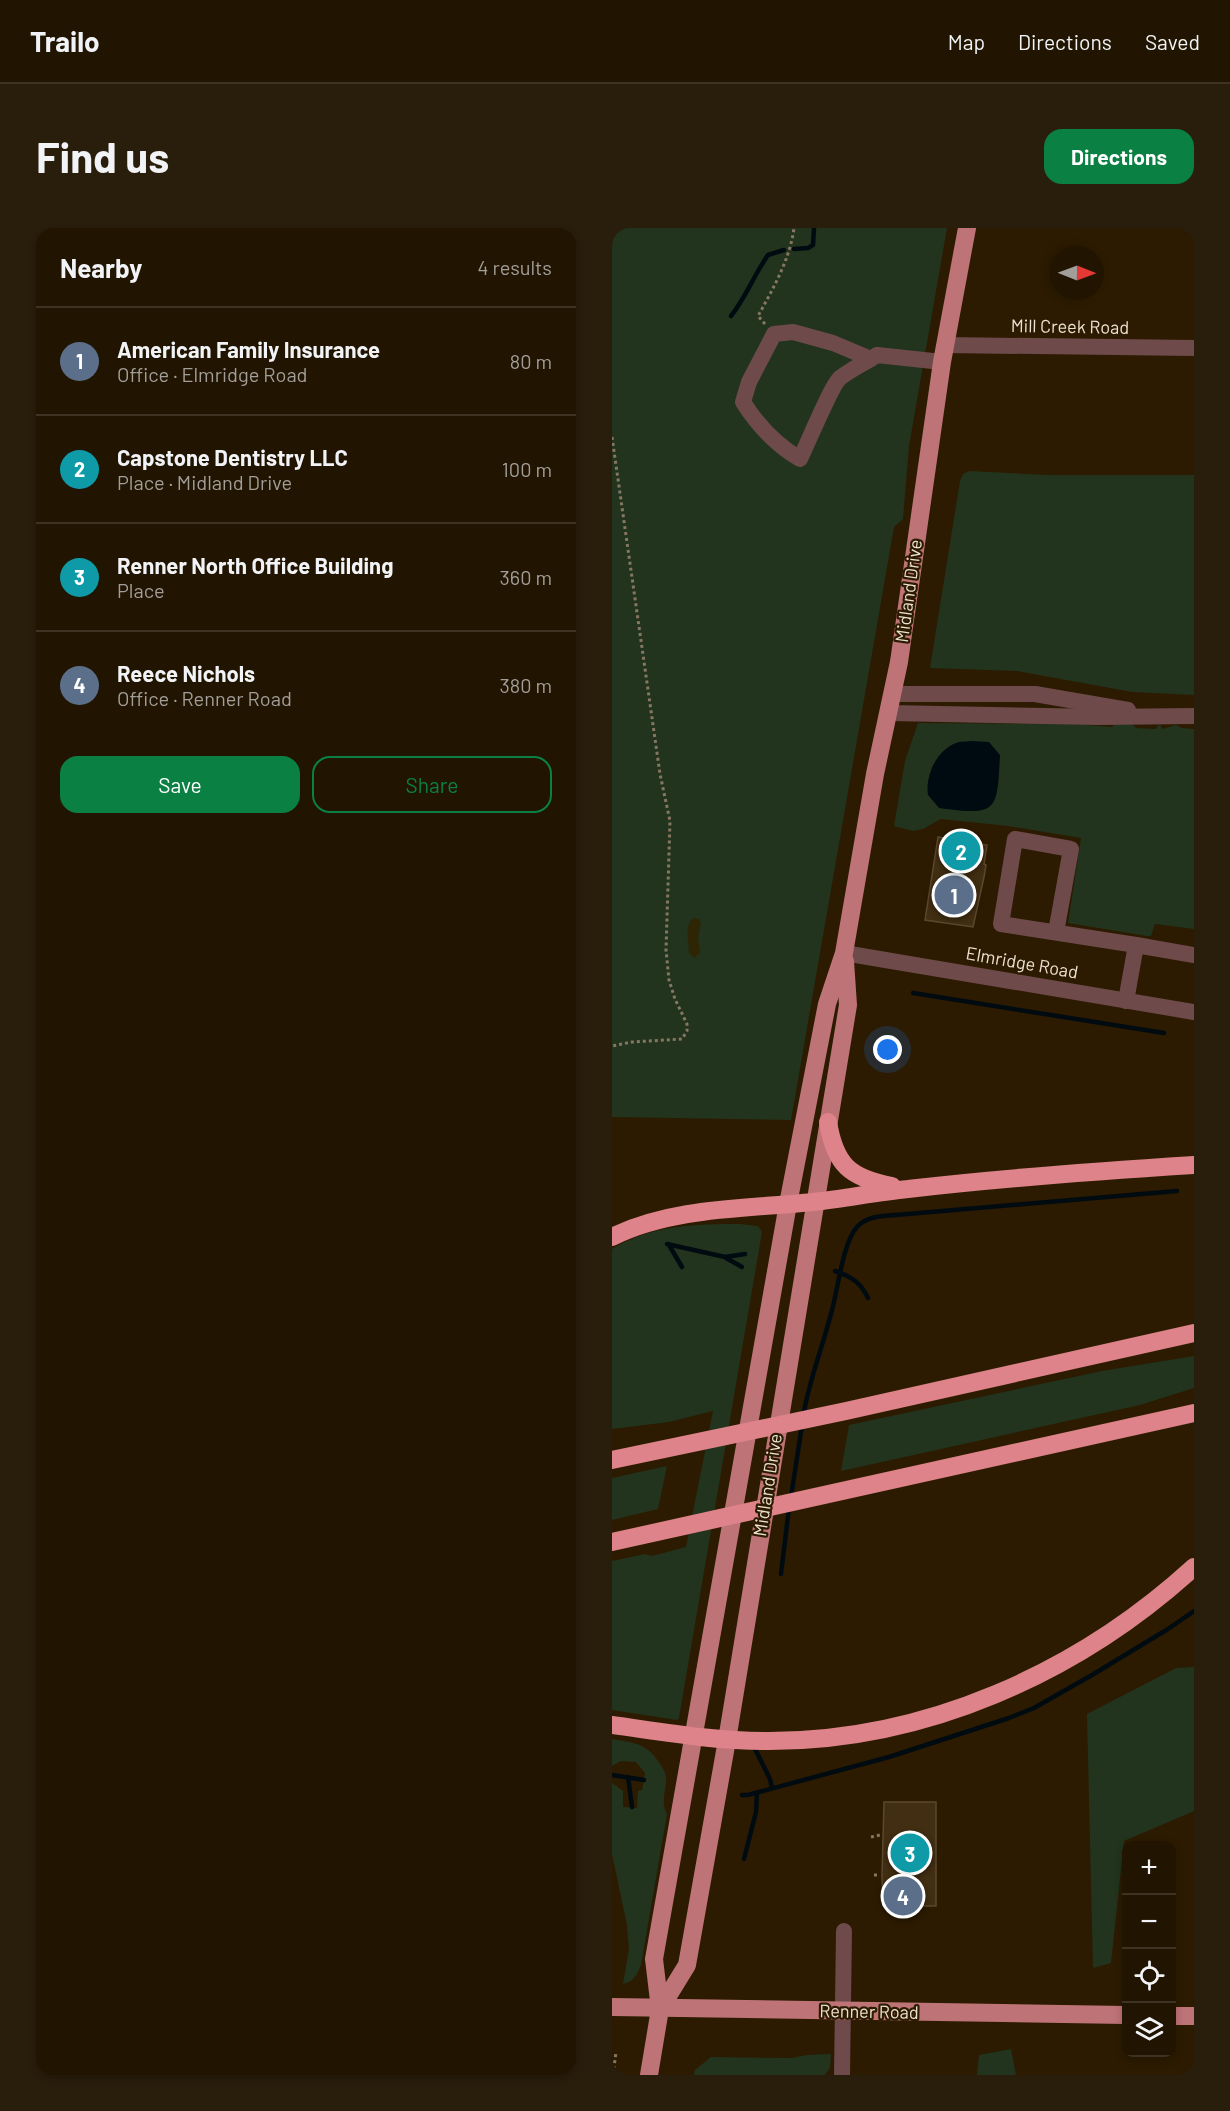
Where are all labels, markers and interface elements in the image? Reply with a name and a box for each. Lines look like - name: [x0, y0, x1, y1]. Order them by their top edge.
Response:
- text: Trailo: [30, 24, 100, 58]
- text: Map: [948, 29, 985, 54]
- text: Directions: [1018, 29, 1112, 54]
- text: Saved: [1145, 29, 1200, 54]
- button: Directions: [1044, 129, 1194, 184]
- text: Find us: [36, 131, 169, 181]
- north arrow: [1050, 246, 1104, 300]
- text: Nearby: [60, 252, 142, 283]
- text: 4 results: [477, 255, 552, 279]
- street label: Mill Creek Road: [1011, 314, 1129, 338]
- text: American Family Insurance: [117, 336, 380, 362]
- text: 1: [76, 349, 83, 373]
- text: 80 m: [510, 349, 552, 373]
- text: Office · Elmridge Road: [117, 362, 308, 386]
- text: Capstone Dentistry LLC: [117, 444, 348, 470]
- text: 2: [74, 457, 85, 481]
- text: 100 m: [502, 457, 552, 481]
- text: Place · Midland Drive: [117, 470, 292, 494]
- street label: Midland Drive: [890, 538, 926, 644]
- text: Renner North Office Building: [117, 552, 393, 578]
- text: 3: [74, 565, 85, 589]
- text: 360 m: [500, 565, 552, 589]
- text: Place: [117, 578, 165, 602]
- text: Reece Nichols: [117, 660, 255, 686]
- text: 4: [73, 673, 86, 697]
- text: 380 m: [499, 673, 552, 697]
- text: Office · Renner Road: [117, 686, 292, 710]
- button: Save: [60, 756, 300, 813]
- button: Share: [312, 756, 552, 813]
- pin: 2: [942, 828, 980, 874]
- pin: 1: [934, 872, 974, 918]
- street label: Elmridge Road: [964, 941, 1080, 983]
- your location: [873, 1035, 902, 1064]
- street label: Midland Drive: [748, 1432, 786, 1538]
- pin: 3: [890, 1830, 930, 1876]
- map controls: [1122, 1841, 1176, 2057]
- button: +: [1122, 1841, 1176, 1895]
- pin: 4: [884, 1874, 922, 1918]
- button: −: [1122, 1895, 1176, 1949]
- button: locate: [1122, 1949, 1176, 2003]
- street label: Renner Road: [819, 1999, 919, 2023]
- button: layers: [1122, 2003, 1176, 2057]

